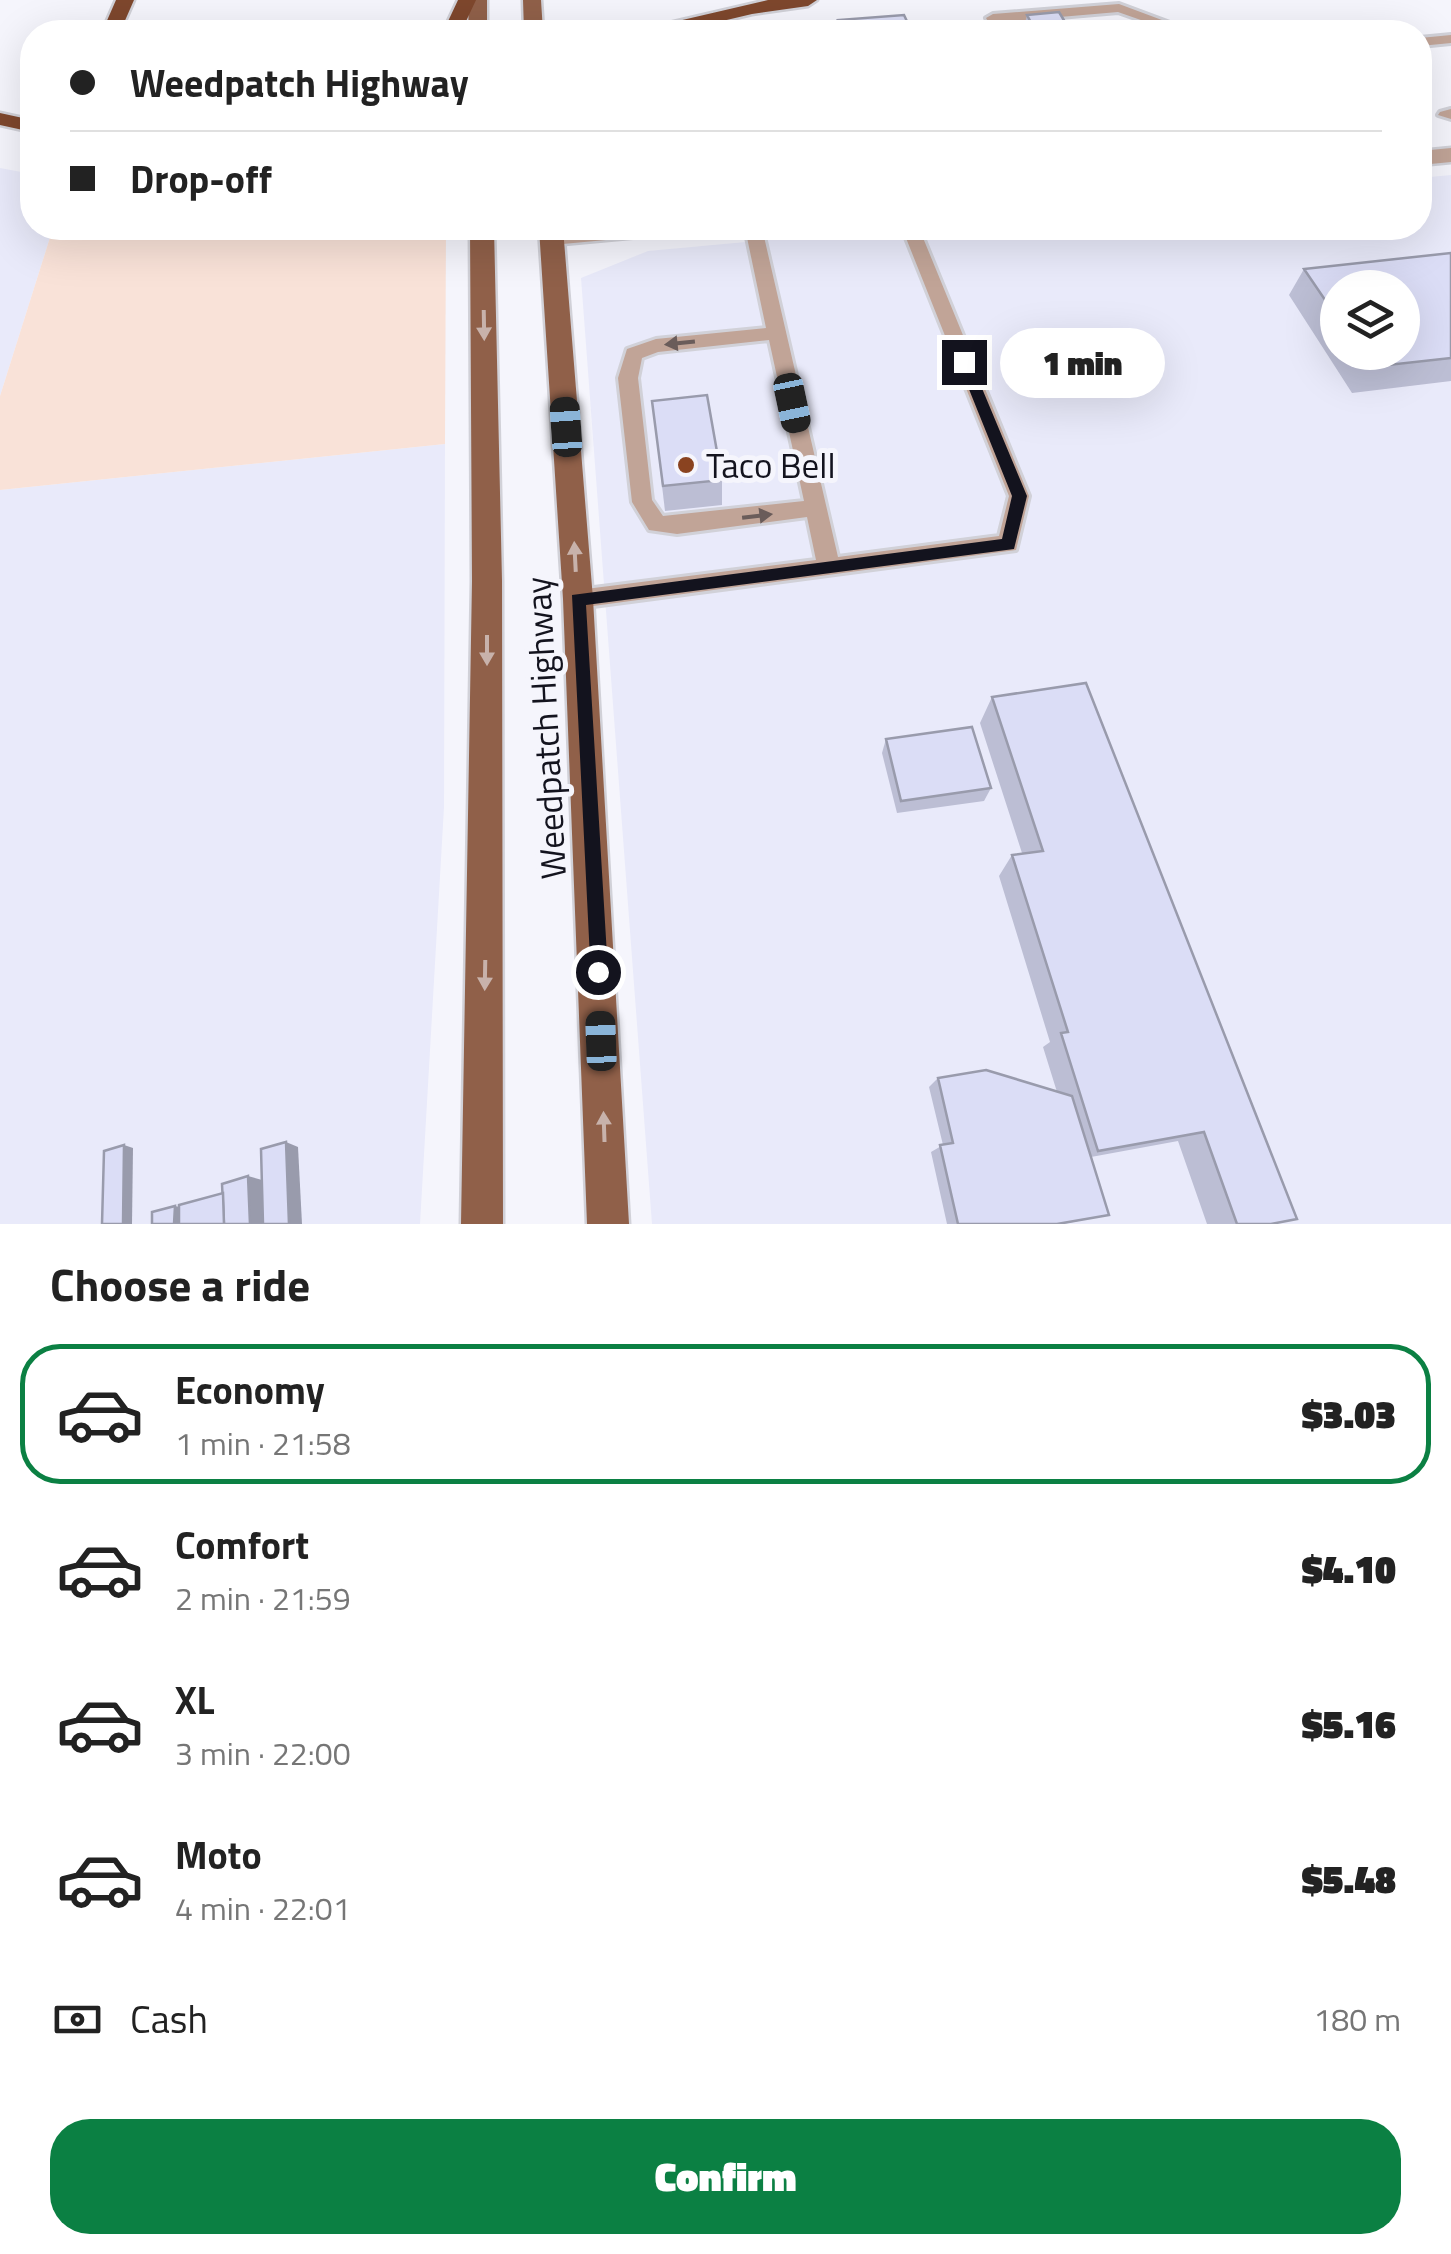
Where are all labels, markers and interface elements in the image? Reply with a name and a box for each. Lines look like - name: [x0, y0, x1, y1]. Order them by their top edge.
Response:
- text: Weedpatch Highway: [130, 54, 469, 112]
- text: Drop-off: [130, 150, 272, 208]
- map controls: [1320, 270, 1420, 370]
- button: layers: [1320, 270, 1420, 370]
- one-way arrow: [476, 309, 492, 341]
- callout: 1 min: [999, 327, 1164, 397]
- one-way arrow: [663, 335, 695, 351]
- text: 1 min: [1043, 339, 1122, 387]
- route end: [942, 340, 987, 385]
- car: [771, 371, 813, 435]
- car: [549, 396, 583, 458]
- place label: Taco Bell: [706, 438, 835, 492]
- marker: Taco Bell: [675, 454, 697, 476]
- one-way arrow: [742, 507, 774, 523]
- one-way arrow: [567, 541, 583, 573]
- street label: Weedpatch Highway: [510, 575, 580, 881]
- one-way arrow: [479, 634, 495, 666]
- route start: [576, 950, 621, 995]
- one-way arrow: [477, 959, 493, 991]
- car: [585, 1010, 617, 1072]
- one-way arrow: [596, 1110, 612, 1142]
- text: Choose a ride: [50, 1250, 310, 1318]
- text: Economy: [175, 1361, 325, 1419]
- icon: car: [55, 1369, 145, 1459]
- text: $3.03: [1302, 1385, 1396, 1443]
- text: 1 min · 21:58: [175, 1419, 351, 1467]
- text: Comfort: [175, 1516, 309, 1574]
- icon: car: [55, 1524, 145, 1614]
- text: $4.10: [1302, 1540, 1396, 1598]
- text: 2 min · 21:59: [175, 1574, 351, 1622]
- text: XL: [175, 1671, 215, 1729]
- icon: car: [55, 1679, 145, 1769]
- text: $5.16: [1302, 1695, 1396, 1753]
- text: 3 min · 22:00: [175, 1729, 351, 1777]
- text: Moto: [175, 1826, 262, 1884]
- icon: car: [55, 1834, 145, 1924]
- text: $5.48: [1302, 1850, 1396, 1908]
- text: 4 min · 22:01: [175, 1884, 351, 1932]
- text: Cash: [130, 1990, 208, 2048]
- icon: cash: [50, 1992, 105, 2047]
- text: 180 m: [1313, 1995, 1401, 2043]
- button: Confirm: [50, 2119, 1401, 2234]

